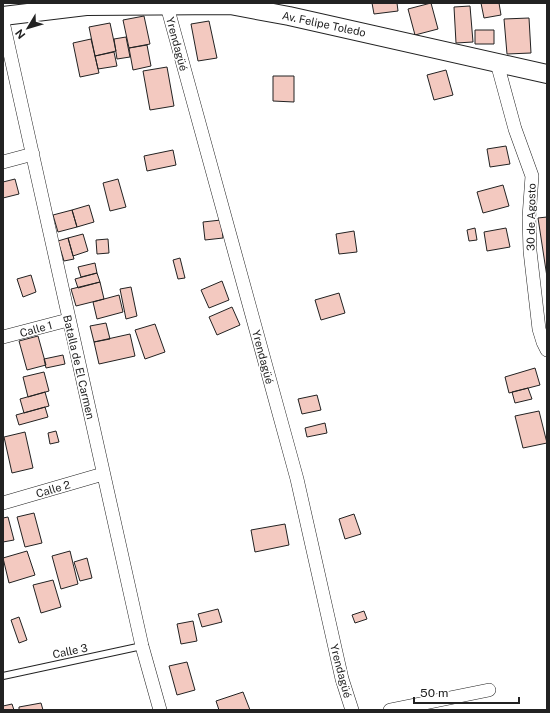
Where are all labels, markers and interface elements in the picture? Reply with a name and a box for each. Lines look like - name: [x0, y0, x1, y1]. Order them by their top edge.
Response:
- north arrow: [8, 8, 48, 48]
- street label: Av. Felipe Toledo: [281, 9, 367, 39]
- street label: Yrendagüé: [164, 16, 190, 72]
- text: N: [13, 27, 27, 41]
- street label: 30 de Agosto: [524, 183, 538, 251]
- street label: Batalla de El Carmen: [61, 314, 97, 420]
- street label: Calle 1: [18, 319, 54, 339]
- street label: Yrendagüé: [250, 329, 276, 385]
- street label: Calle 2: [34, 478, 72, 500]
- street label: Calle 3: [51, 641, 89, 661]
- street label: Yrendagüé: [328, 643, 354, 699]
- scale bar: [414, 679, 519, 705]
- text: 50 m: [420, 686, 448, 700]

